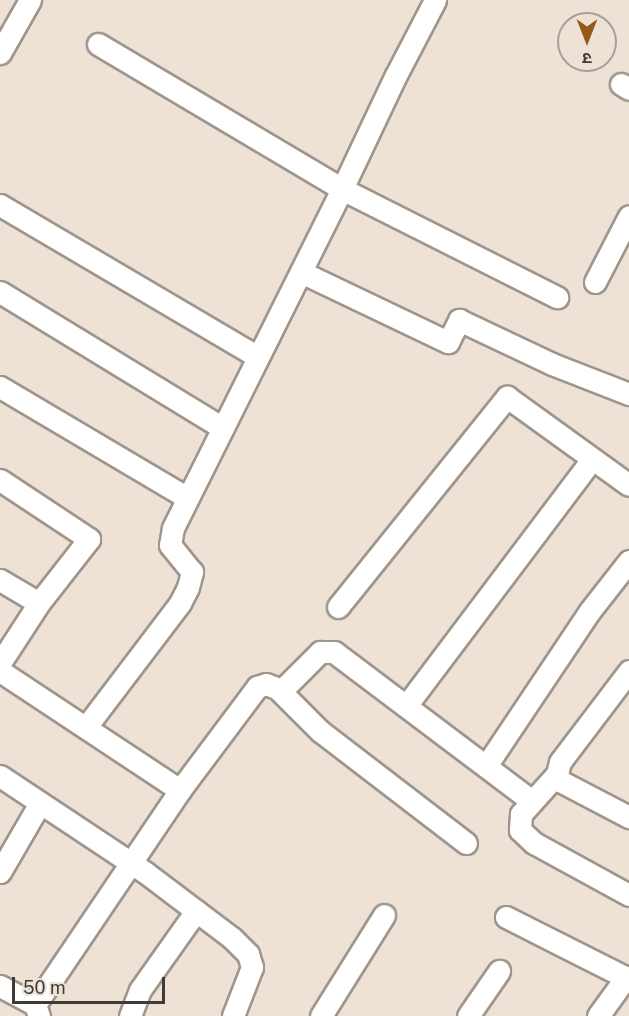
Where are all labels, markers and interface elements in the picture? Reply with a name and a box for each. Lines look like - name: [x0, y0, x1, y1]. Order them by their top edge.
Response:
- north arrow: [557, 12, 617, 72]
- text: उ: [582, 49, 592, 68]
- scale bar: [15, 965, 168, 1003]
- text: 50 m: [23, 977, 66, 998]

